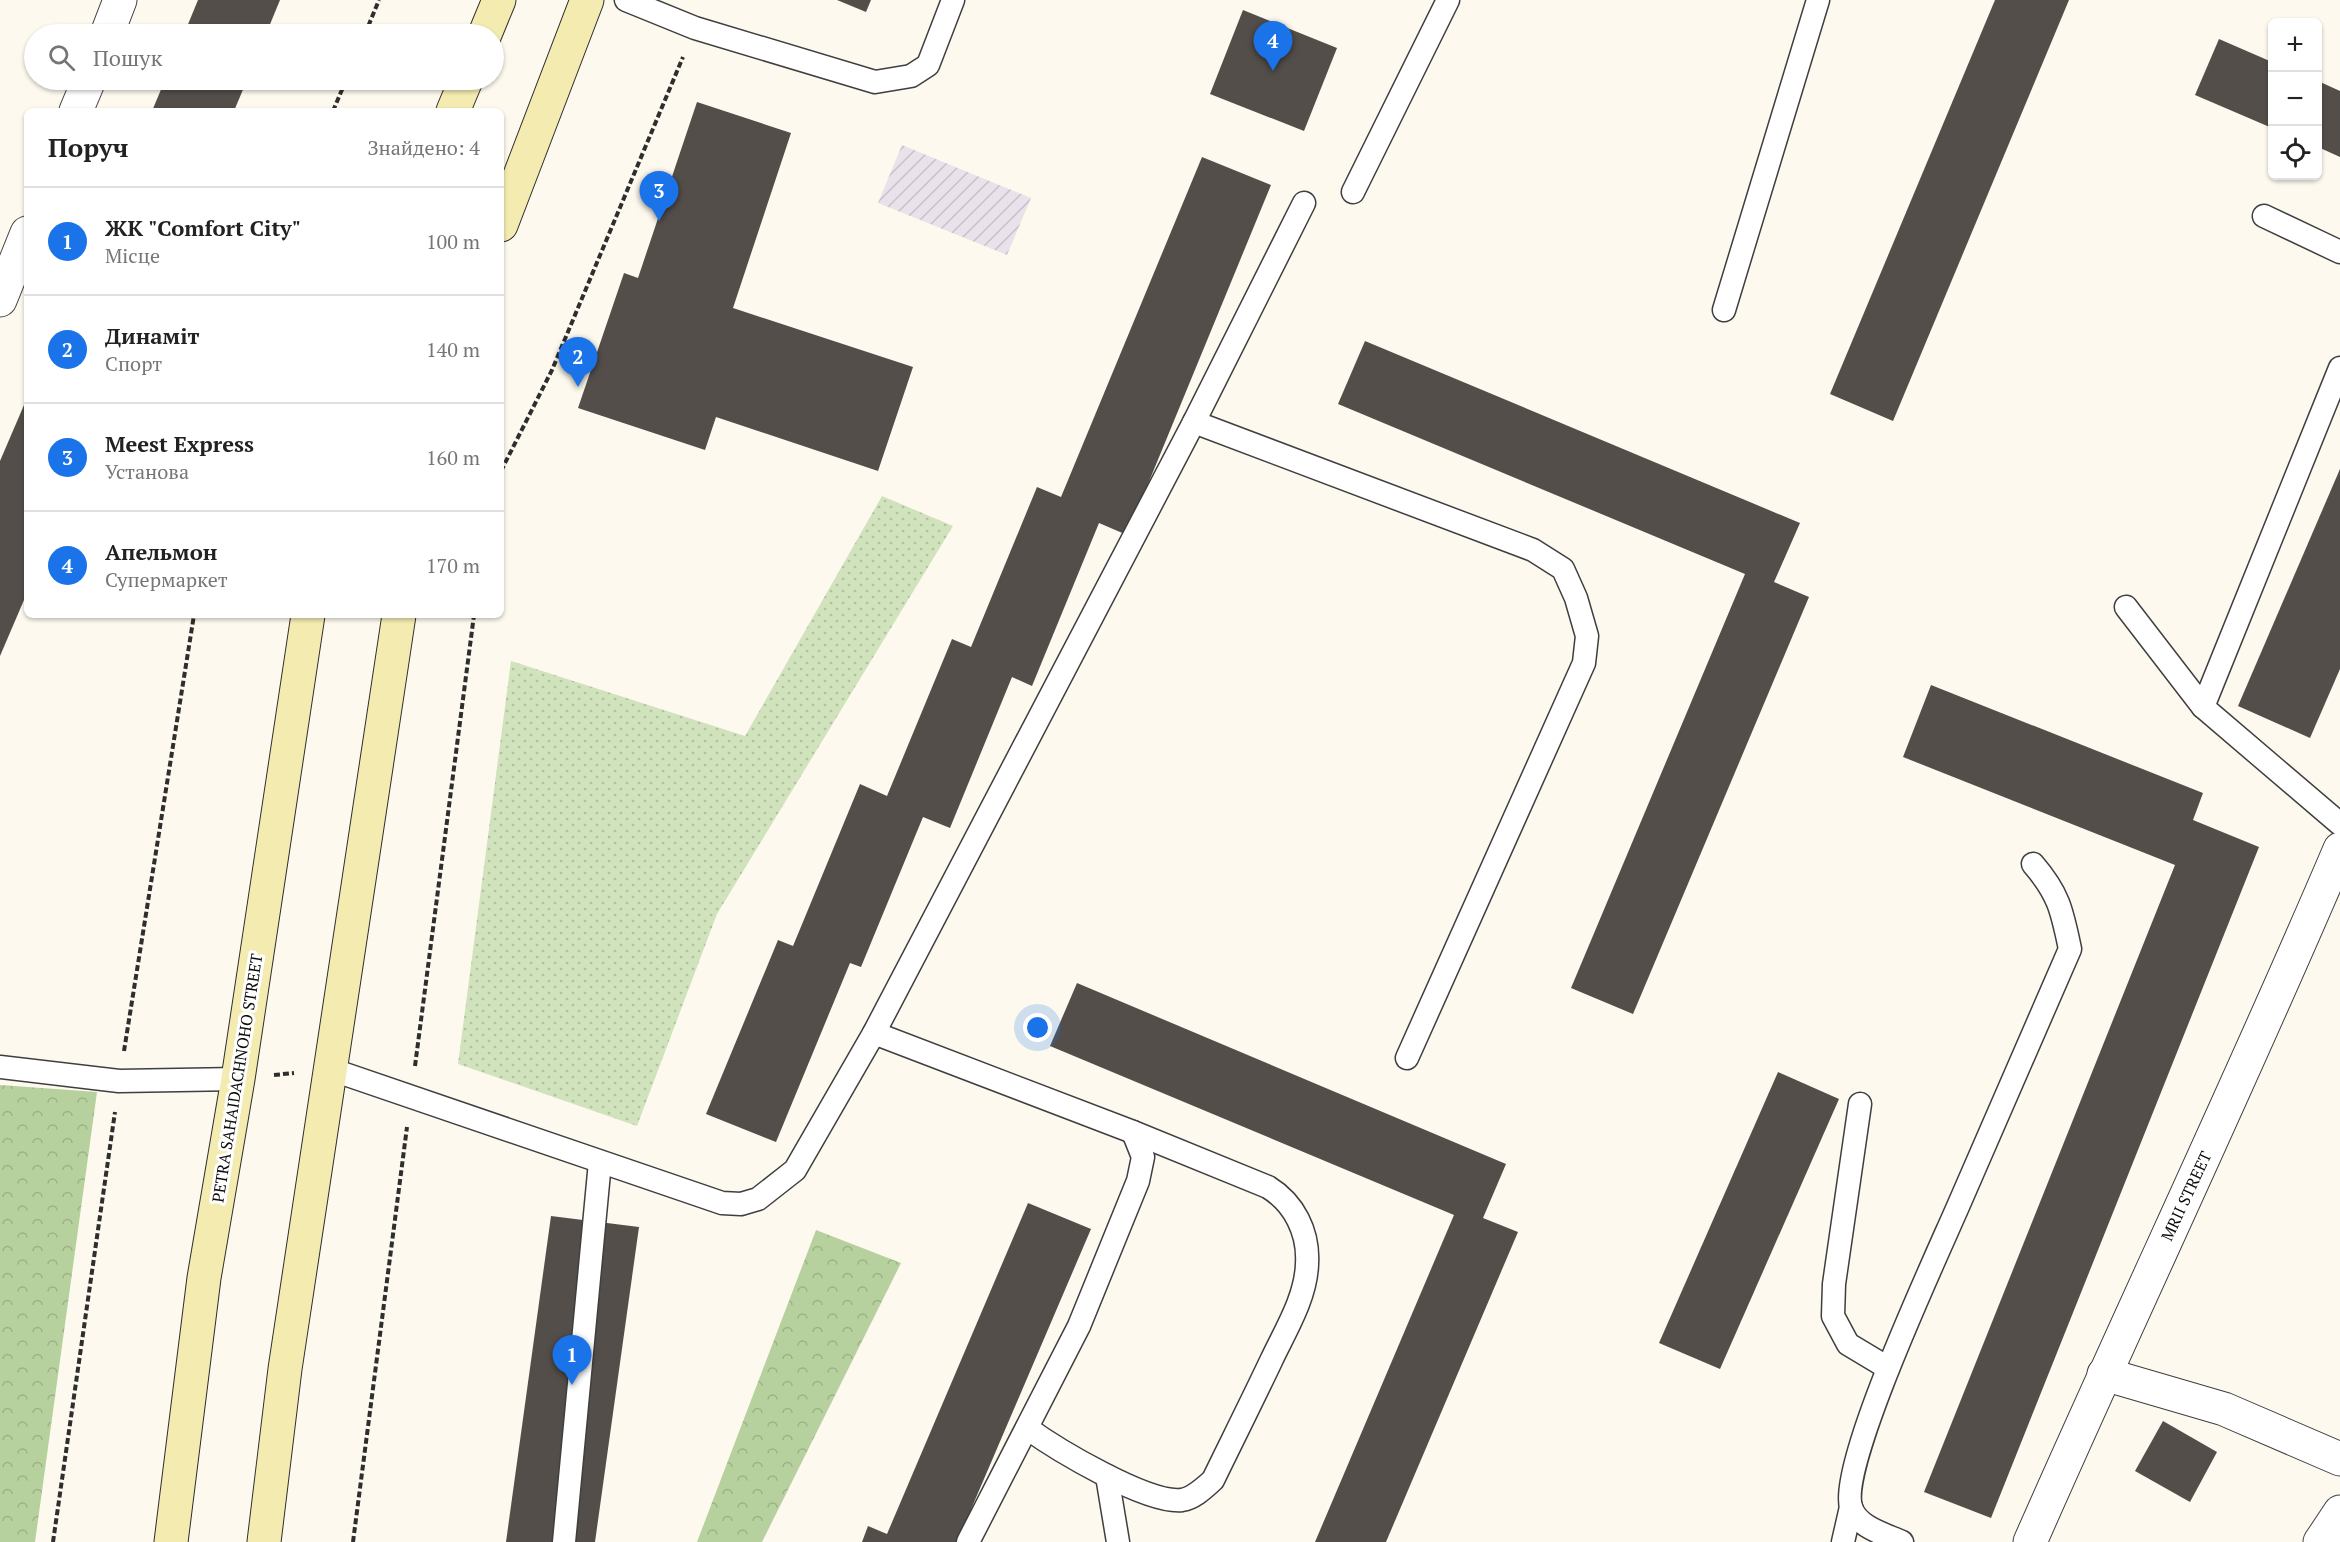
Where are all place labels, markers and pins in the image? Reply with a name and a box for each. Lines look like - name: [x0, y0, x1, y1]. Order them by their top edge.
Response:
- pin: 4: [1254, 22, 1292, 71]
- pin: 3: [640, 172, 678, 221]
- pin: 2: [558, 338, 598, 387]
- pin: 1: [552, 1336, 592, 1385]

